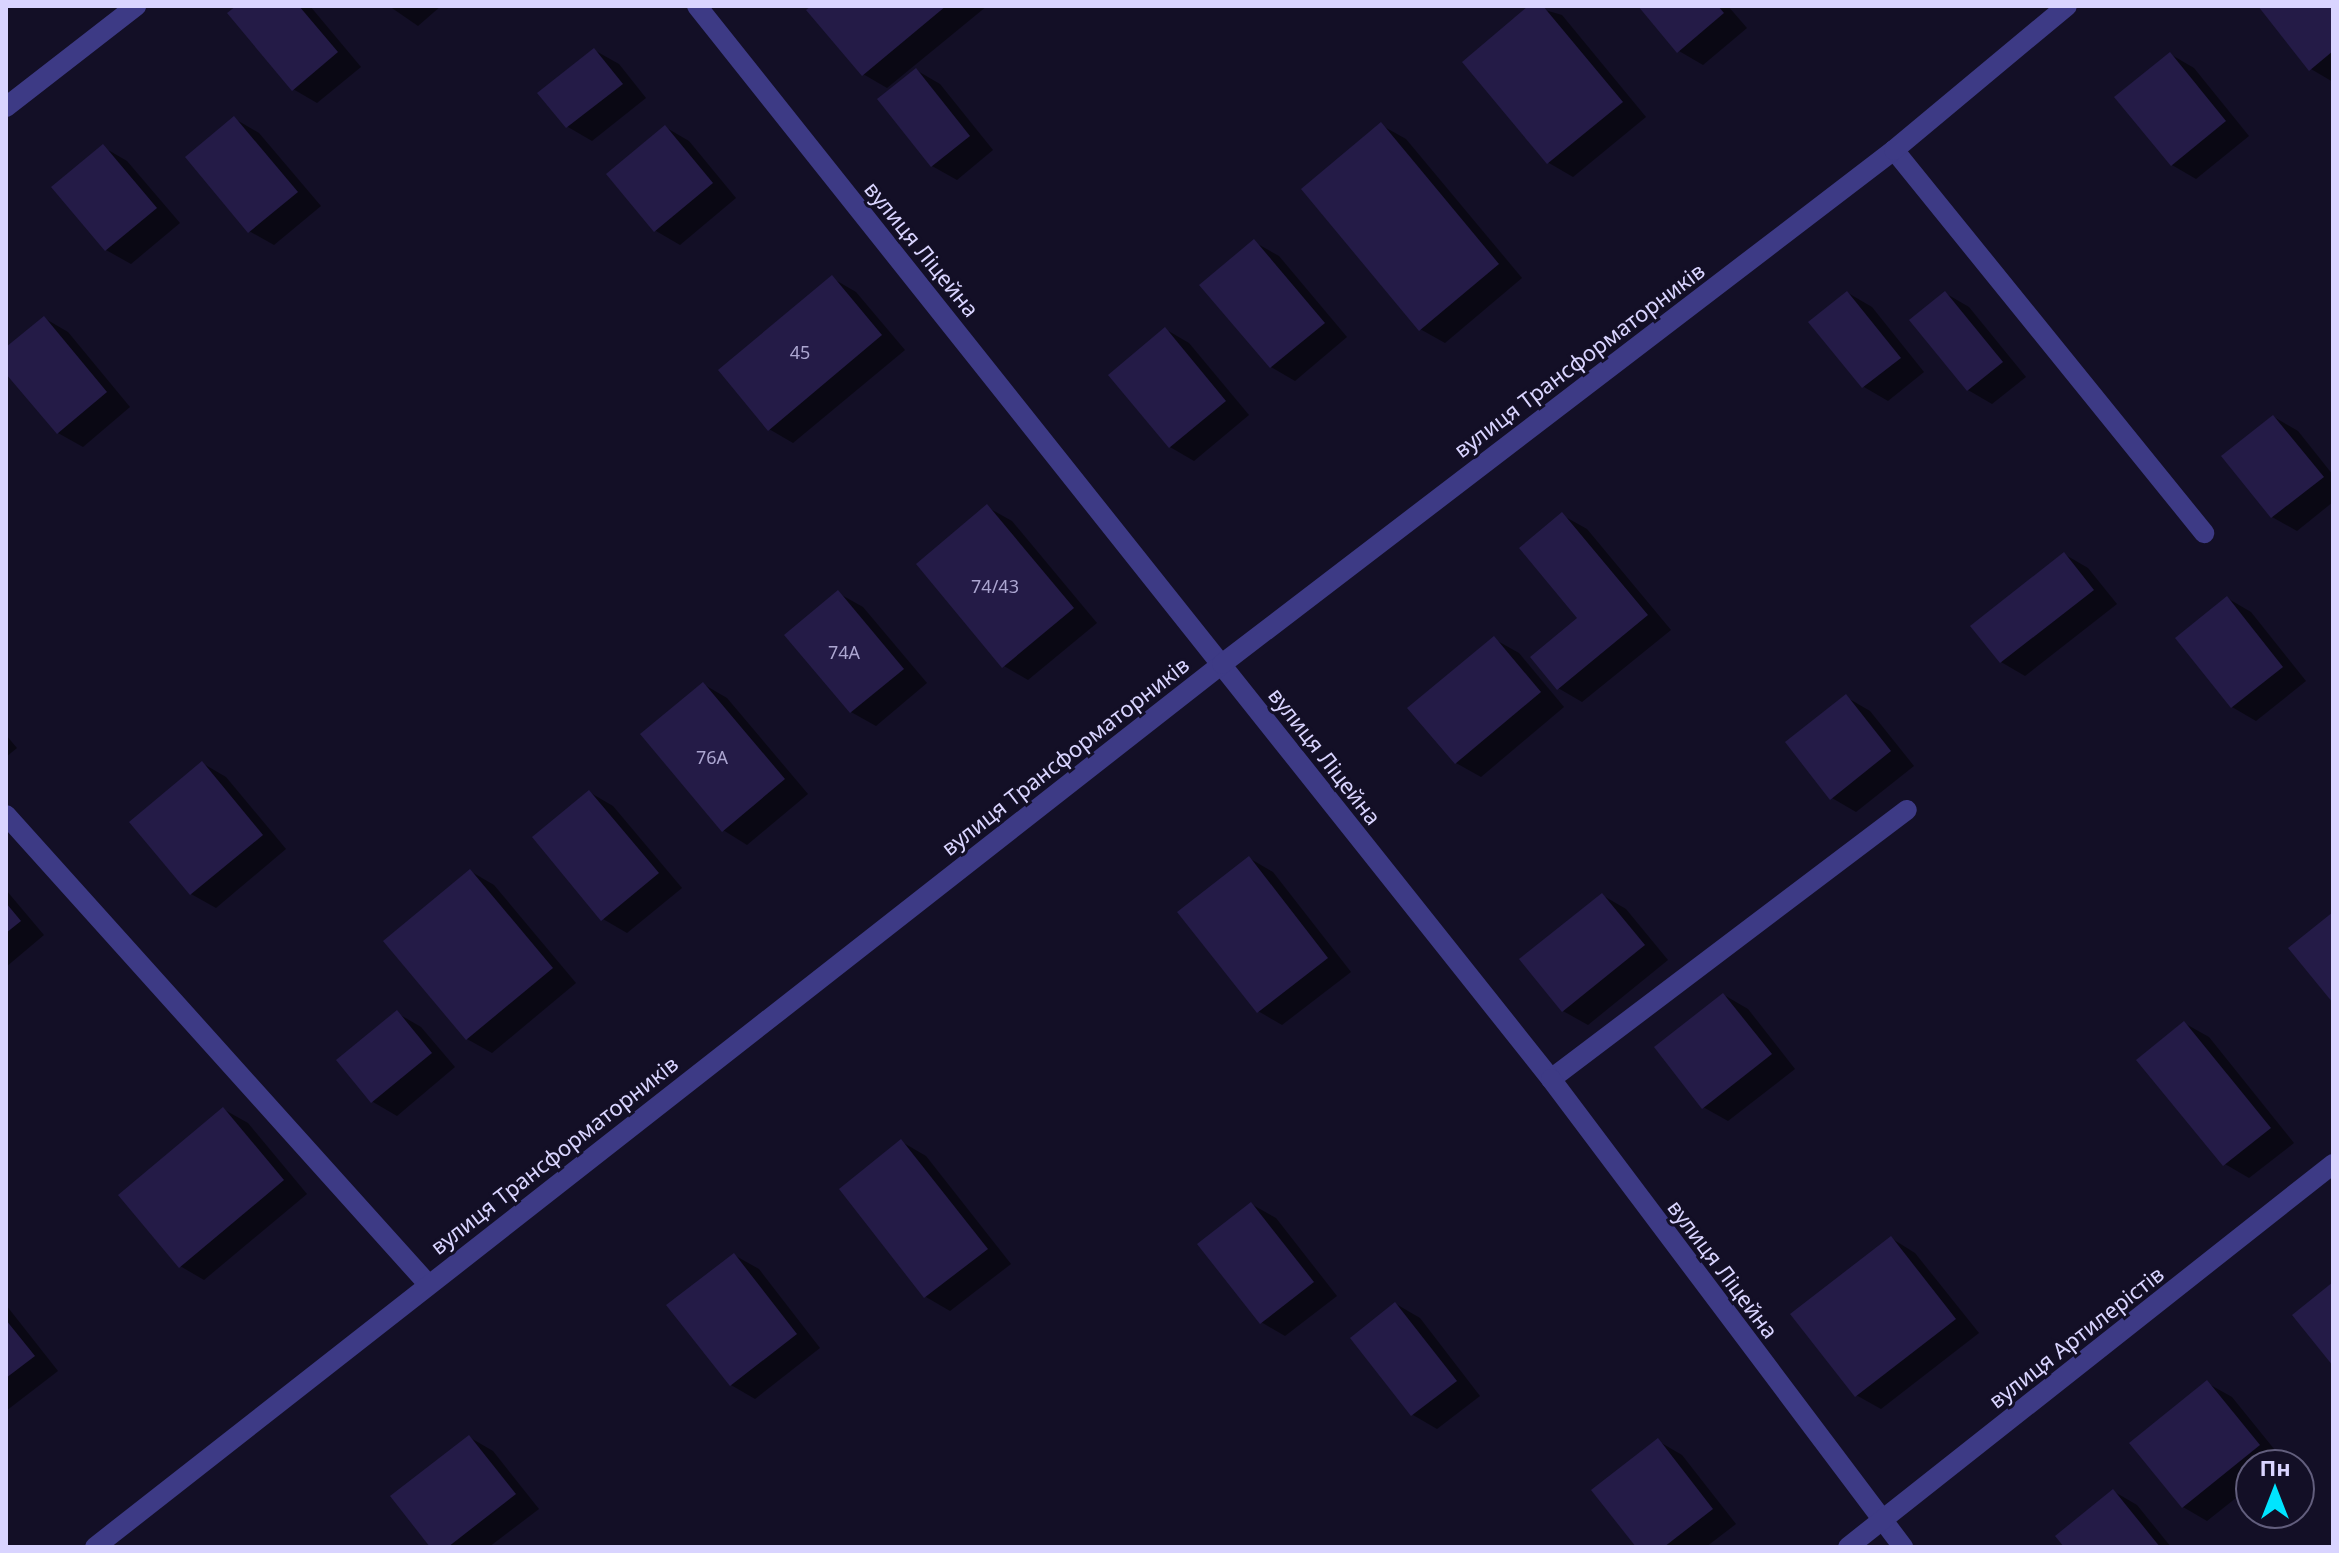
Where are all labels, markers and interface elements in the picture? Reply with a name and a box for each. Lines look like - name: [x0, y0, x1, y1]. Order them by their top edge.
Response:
- street label: вулиця Ліцейна: [859, 176, 985, 322]
- street label: вулиця Трансформаторників: [1448, 257, 1710, 463]
- house number: 45: [790, 341, 810, 363]
- house number: 74/43: [971, 575, 1019, 597]
- house number: 74А: [828, 641, 860, 663]
- street label: вулиця Трансформаторників: [936, 651, 1194, 861]
- street label: вулиця Ліцейна: [1263, 682, 1387, 830]
- house number: 76А: [696, 746, 728, 768]
- street label: вулиця Трансформаторників: [425, 1050, 683, 1260]
- street label: вулиця Ліцейна: [1662, 1194, 1784, 1344]
- street label: вулиця Артилерістів: [1983, 1260, 2169, 1414]
- north arrow: [2235, 1449, 2315, 1529]
- text: Пн: [2259, 1452, 2291, 1482]

